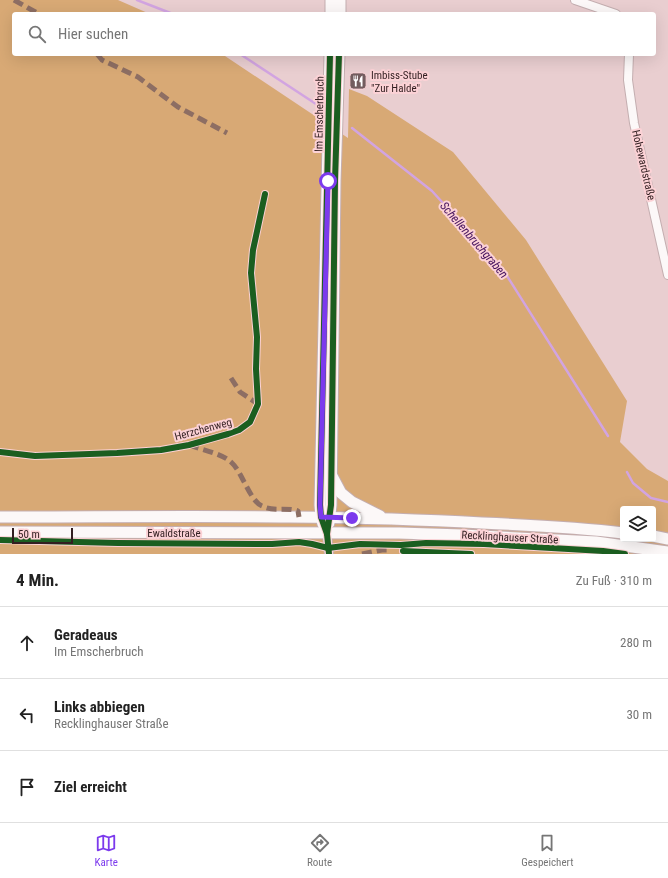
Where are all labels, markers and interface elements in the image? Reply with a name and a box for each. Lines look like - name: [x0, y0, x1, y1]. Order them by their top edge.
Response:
- search box: [12, 12, 656, 56]
- icon: search: [26, 23, 48, 45]
- text: Hier suchen: [58, 25, 128, 43]
- place label: Imbiss-Stube "Zur Halde": [371, 69, 428, 95]
- restaurant icon: Imbiss-Stube "Zur Halde": [348, 71, 368, 91]
- street label: Im Emscherbruch: [312, 76, 327, 152]
- street label: Hohewardstraße: [629, 129, 658, 201]
- route start: [319, 172, 337, 190]
- water label: Schellenbruchgraben: [437, 199, 511, 281]
- street label: Herzchenweg: [173, 416, 233, 443]
- map controls: [620, 506, 656, 542]
- button: layers: [620, 506, 656, 542]
- route end: [343, 509, 361, 527]
- scale bar: [12, 526, 73, 545]
- street label: Ewaldstraße: [147, 527, 201, 540]
- text: 50 m: [18, 528, 40, 541]
- street label: Recklinghauser Straße: [461, 528, 559, 547]
- text: 4 Min.: [16, 570, 59, 590]
- text: Zu Fuß · 310 m: [576, 573, 652, 588]
- text: Geradeaus: [54, 626, 118, 644]
- icon: ahead: [16, 632, 38, 654]
- text: 280 m: [620, 635, 652, 650]
- text: Im Emscherbruch: [54, 644, 143, 659]
- text: Links abbiegen: [54, 698, 145, 716]
- icon: left: [16, 704, 38, 726]
- text: 30 m: [626, 707, 652, 722]
- text: Recklinghauser Straße: [54, 716, 169, 731]
- icon: arrive: [16, 776, 38, 798]
- text: Ziel erreicht: [54, 778, 127, 796]
- tab: Karte: [95, 832, 118, 869]
- tab: Route: [307, 832, 332, 869]
- tab: Gespeichert: [521, 832, 573, 869]

